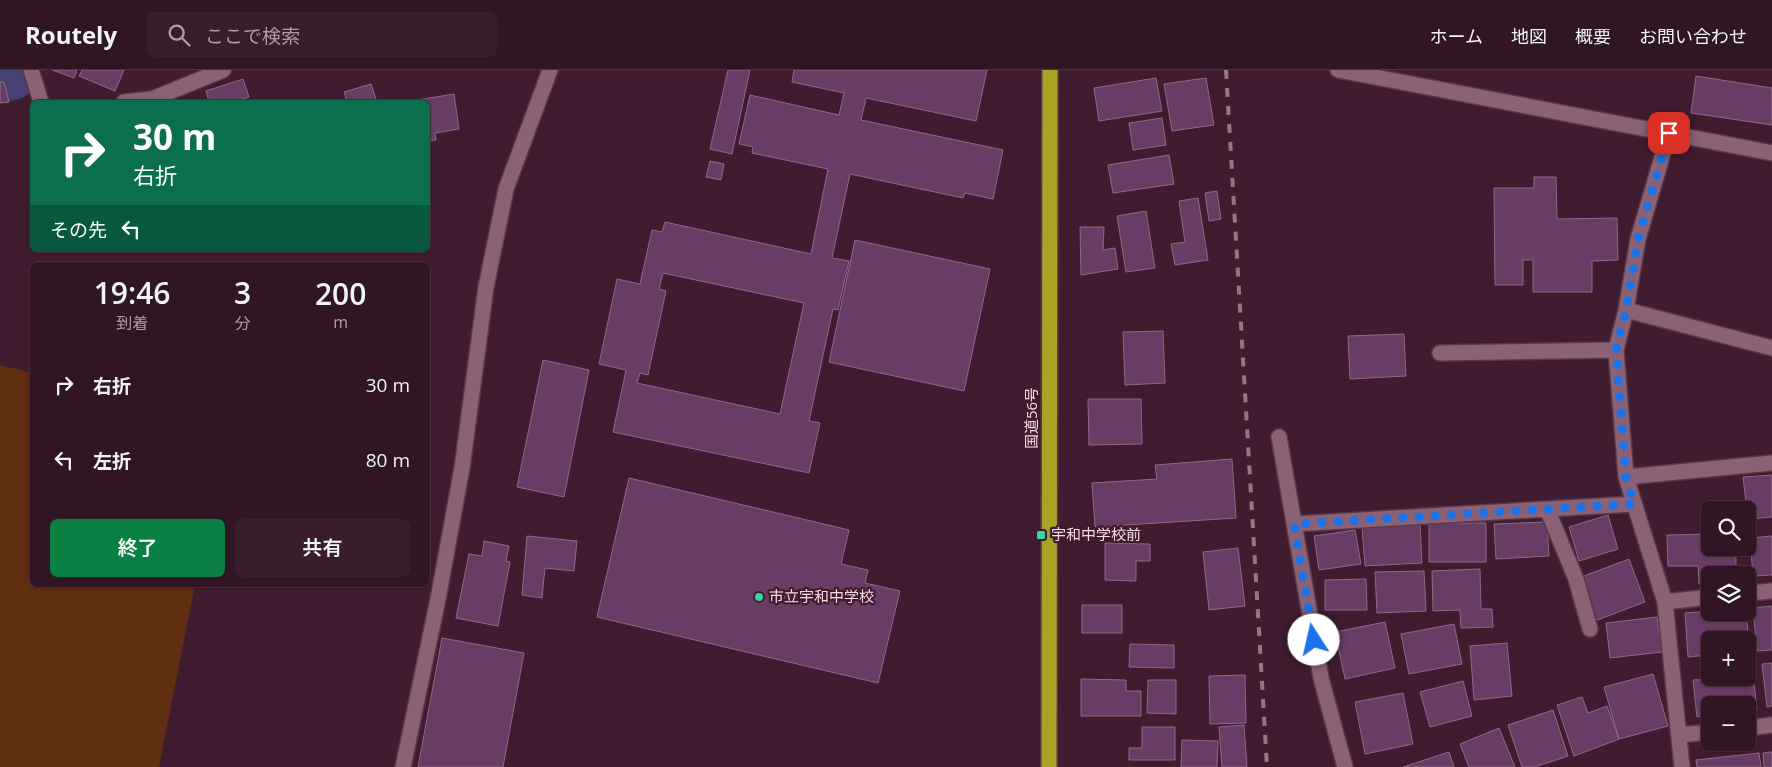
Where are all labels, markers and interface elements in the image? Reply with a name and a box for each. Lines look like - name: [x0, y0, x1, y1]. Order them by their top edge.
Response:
- search box: [147, 12, 497, 57]
- text: Routely: [25, 18, 117, 51]
- icon: search: [165, 21, 193, 49]
- text: ここで検索: [205, 23, 300, 49]
- text: ホーム: [1430, 24, 1483, 48]
- text: 地図: [1511, 24, 1547, 48]
- text: 概要: [1575, 24, 1611, 48]
- text: お問い合わせ: [1639, 24, 1747, 48]
- pin: [1648, 112, 1690, 154]
- text: 30 m: [133, 113, 216, 160]
- icon: arrive: [1655, 119, 1683, 147]
- icon: right: [50, 120, 115, 185]
- text: 右折: [133, 160, 177, 190]
- icon: left: [117, 215, 145, 243]
- text: その先: [50, 217, 107, 243]
- text: 19:46: [94, 272, 170, 313]
- text: 3: [234, 272, 251, 313]
- text: 200: [315, 273, 366, 314]
- text: m: [333, 311, 348, 333]
- text: 到着: [116, 312, 148, 334]
- text: 分: [235, 312, 251, 334]
- icon: right: [50, 371, 78, 399]
- text: 30 m: [366, 372, 410, 398]
- text: 右折: [93, 373, 131, 399]
- street label: 国道56号: [1021, 387, 1041, 449]
- icon: left: [50, 446, 78, 474]
- text: 80 m: [366, 447, 410, 473]
- text: 左折: [93, 448, 131, 474]
- map controls: [1701, 501, 1756, 751]
- button: search: [1701, 501, 1756, 556]
- button: 終了: [50, 519, 225, 577]
- button: 共有: [235, 519, 410, 577]
- place label: 宇和中学校前: [1051, 524, 1141, 544]
- marker: 宇和中学校前: [1035, 529, 1047, 541]
- button: layers: [1701, 566, 1756, 621]
- place label: 市立宇和中学校: [769, 586, 874, 606]
- marker: 市立宇和中学校: [753, 591, 765, 603]
- position arrow: [1287, 613, 1339, 665]
- button: +: [1701, 631, 1756, 686]
- button: −: [1701, 696, 1756, 751]

